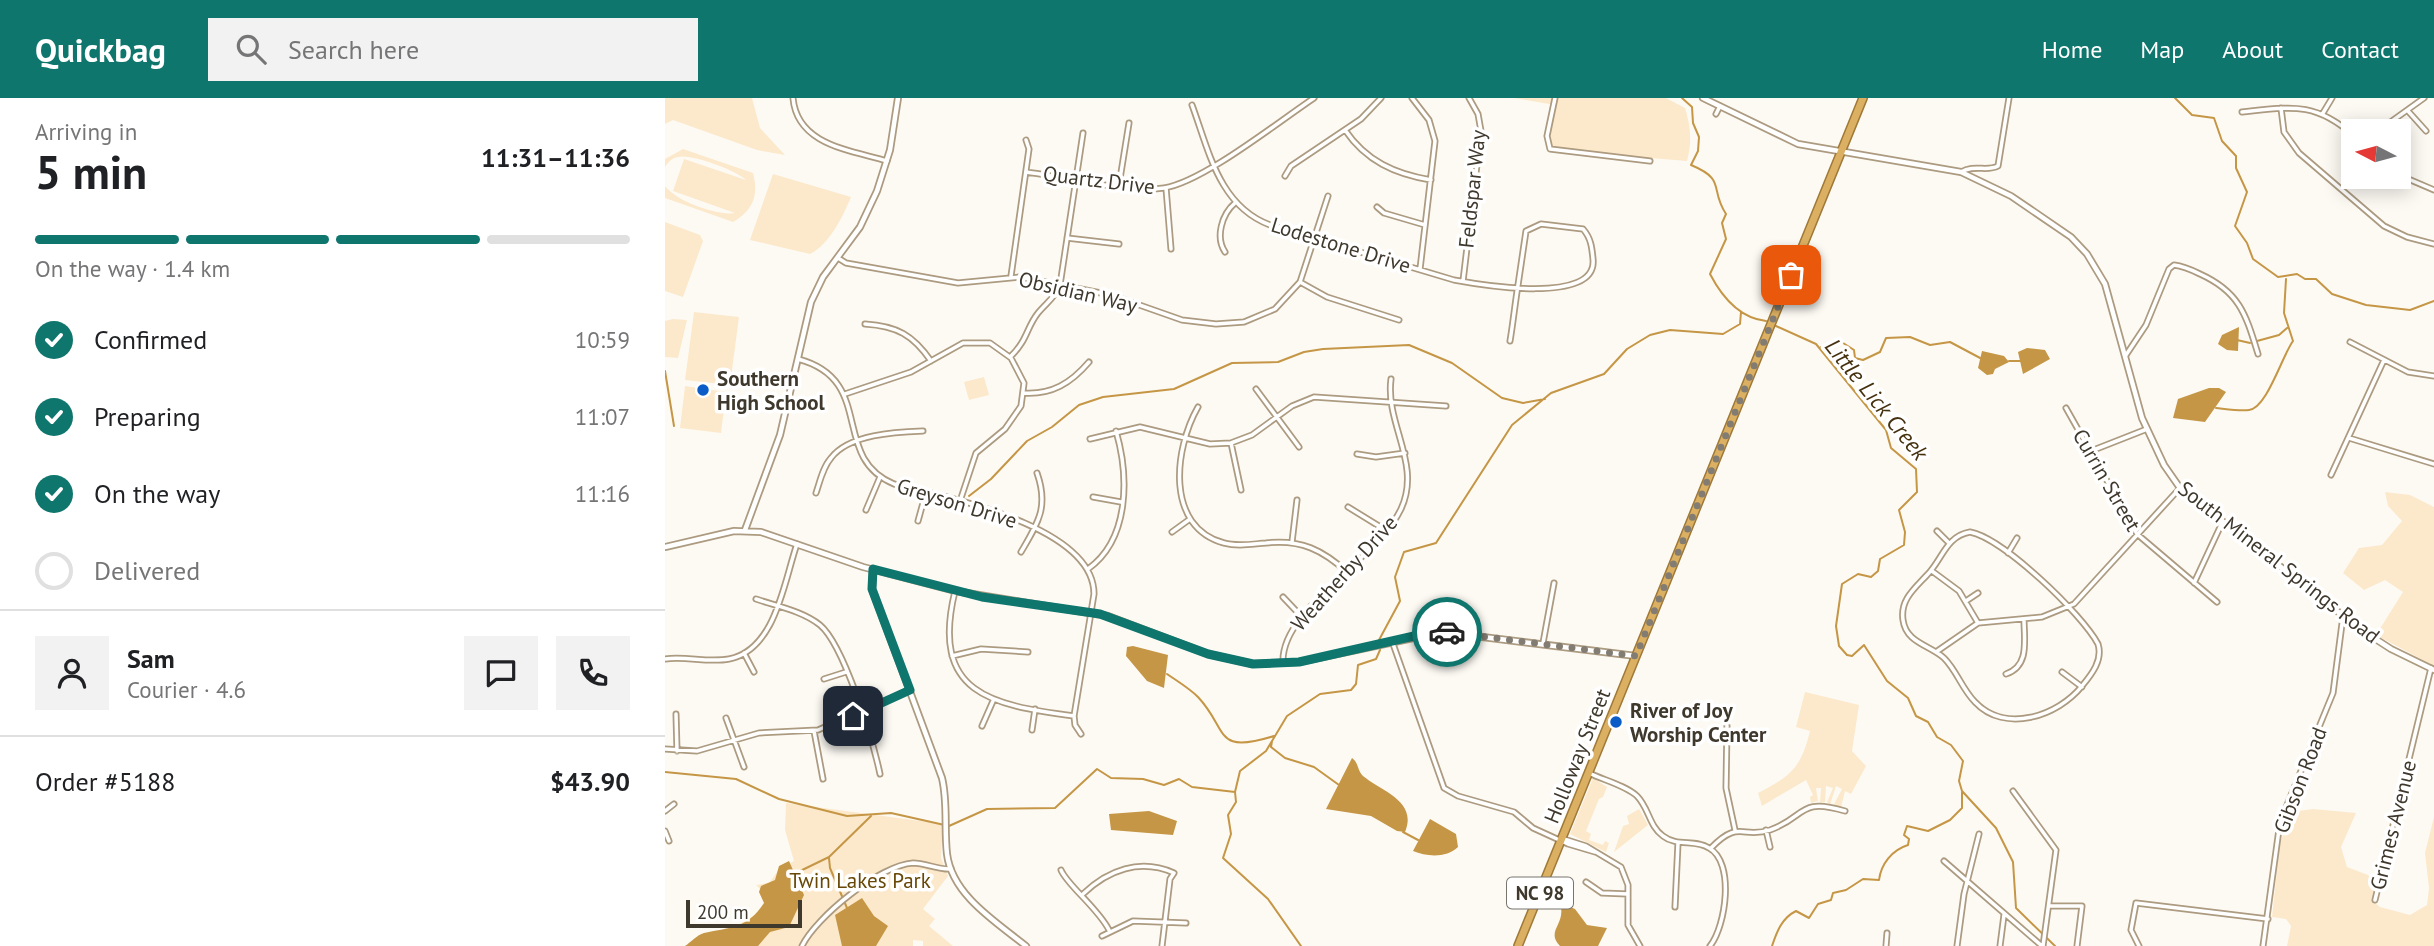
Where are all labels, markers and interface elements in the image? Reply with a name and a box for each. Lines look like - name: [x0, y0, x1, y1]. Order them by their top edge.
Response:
- search box: [208, 18, 698, 81]
- text: Quickbag: [35, 28, 166, 71]
- icon: search: [232, 30, 270, 68]
- text: Search here: [288, 33, 419, 66]
- text: Home: [2042, 34, 2102, 65]
- text: Map: [2140, 34, 2184, 65]
- text: About: [2222, 34, 2283, 65]
- text: Contact: [2321, 34, 2399, 65]
- text: Arriving in: [35, 117, 137, 146]
- north arrow: [2341, 119, 2411, 189]
- map controls: [2341, 119, 2411, 189]
- street label: Feldspar Way: [1452, 128, 1492, 249]
- text: 11:31–11:36: [481, 141, 630, 174]
- text: 5 min: [35, 142, 147, 202]
- street label: Quartz Drive: [1042, 160, 1156, 200]
- street label: Lodestone Drive: [1268, 211, 1414, 279]
- pin: [1761, 245, 1821, 305]
- text: On the way · 1.4 km: [35, 254, 230, 283]
- icon: bag: [1772, 256, 1810, 294]
- street label: Obsidian Way: [1016, 265, 1140, 319]
- icon: check: [35, 321, 73, 359]
- text: Confirmed: [94, 323, 207, 356]
- text: 10:59: [575, 325, 630, 354]
- water label: Little Lick Creek: [1819, 332, 1936, 467]
- place label: Southern High School: [717, 365, 826, 416]
- marker: Southern High School: [695, 382, 711, 398]
- icon: check: [35, 398, 73, 436]
- text: Preparing: [94, 400, 201, 433]
- text: 11:07: [575, 402, 630, 431]
- street label: Currin Street: [2067, 424, 2147, 536]
- street label: Greyson Drive: [894, 472, 1020, 534]
- icon: check: [35, 475, 73, 513]
- street label: South Mineral Springs Road: [2173, 475, 2385, 649]
- text: On the way: [94, 477, 220, 510]
- text: 11:16: [575, 479, 630, 508]
- street label: Weatherby Drive: [1285, 509, 1403, 637]
- text: Delivered: [94, 554, 200, 587]
- courier: [1412, 597, 1482, 667]
- icon: car: [1428, 613, 1466, 651]
- button: person: [35, 636, 109, 710]
- button: chat: [464, 636, 538, 710]
- button: phone: [556, 636, 630, 710]
- text: Sam: [127, 642, 175, 675]
- text: Courier · 4.6: [127, 675, 246, 704]
- street label: Holloway Street: [1538, 685, 1616, 827]
- pin: [823, 686, 883, 746]
- icon: home: [834, 697, 872, 735]
- place label: River of Joy Worship Center: [1630, 697, 1767, 748]
- marker: River of Joy Worship Center: [1608, 714, 1624, 730]
- street label: Gibson Road: [2267, 723, 2333, 837]
- street label: Grimes Avenue: [2364, 757, 2422, 893]
- text: Order #5188: [35, 765, 175, 798]
- text: $43.90: [550, 765, 630, 798]
- park label: Twin Lakes Park: [789, 867, 931, 894]
- road number: NC 98: [1507, 878, 1573, 908]
- scale bar: [686, 897, 801, 929]
- text: 200 m: [697, 900, 749, 924]

